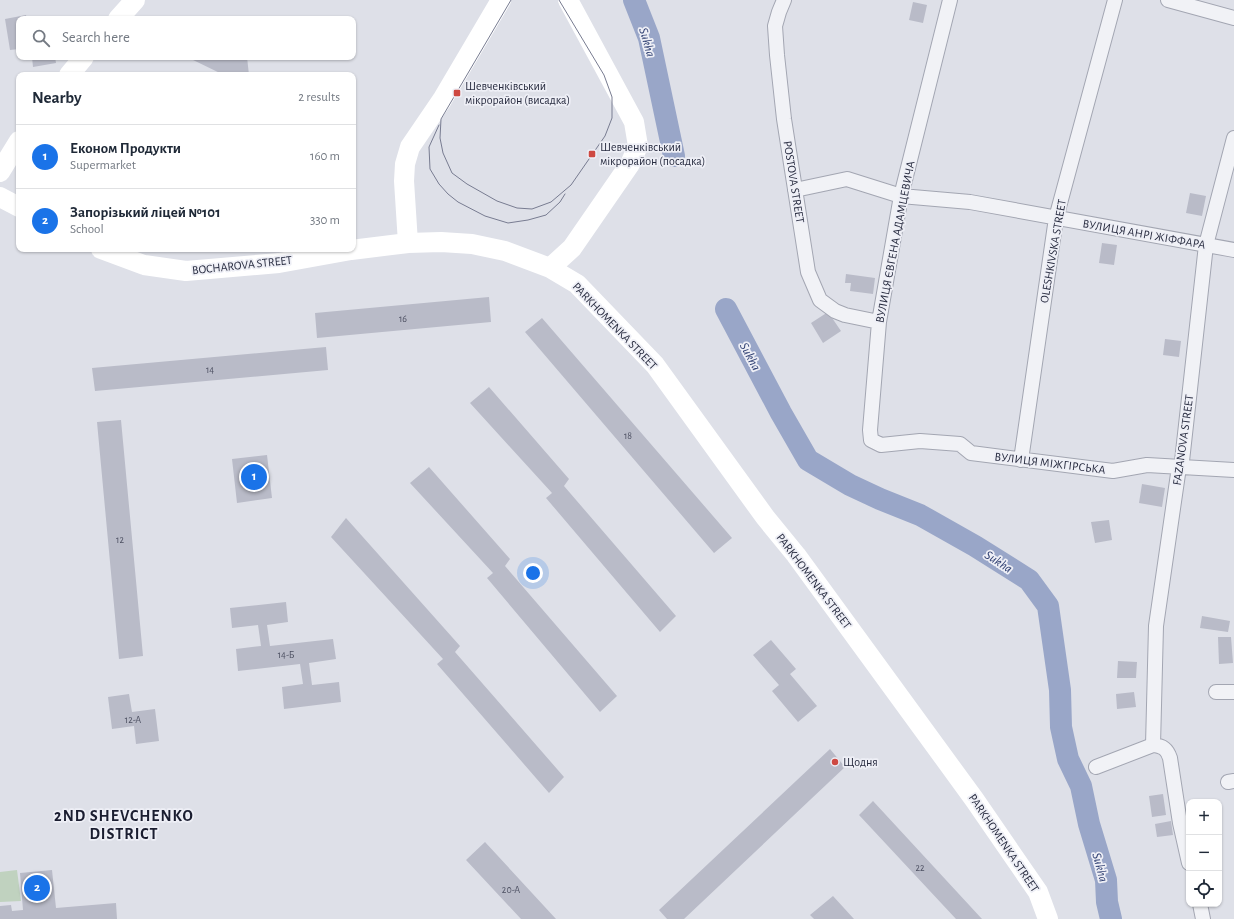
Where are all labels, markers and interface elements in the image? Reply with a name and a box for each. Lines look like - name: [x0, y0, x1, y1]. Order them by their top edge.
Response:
- search box: [16, 16, 356, 60]
- water label: Sukha: [636, 26, 657, 59]
- icon: search: [30, 27, 52, 49]
- text: Search here: [62, 30, 130, 45]
- place label: Шевченківський мікрорайон (висадка): [465, 80, 570, 106]
- marker: Шевченківський мікрорайон (висадка): [452, 88, 462, 98]
- text: Nearby: [32, 89, 82, 106]
- text: 2 results: [298, 91, 340, 104]
- street label: POSTOVA STREET: [782, 140, 806, 224]
- text: Економ Продукти: [70, 141, 181, 156]
- place label: Шевченківський мікрорайон (посадка): [600, 141, 705, 167]
- marker: Шевченківський мікрорайон (посадка): [587, 149, 597, 159]
- text: 1: [43, 150, 47, 163]
- text: 160 m: [310, 150, 340, 163]
- text: Supermarket: [70, 159, 136, 172]
- street label: ВУЛИЦЯ ЄВГЕНА АДАМЦЕВИЧА: [873, 160, 917, 324]
- street label: OLESHKIVSKA STREET: [1038, 198, 1068, 304]
- text: Запорізький ліцей №101: [70, 205, 221, 220]
- text: 2: [42, 214, 48, 227]
- text: 330 m: [310, 214, 340, 227]
- street label: ВУЛИЦЯ АНРІ ЖІФФАРА: [1082, 217, 1206, 251]
- text: School: [70, 223, 104, 236]
- street label: BOCHAROVA STREET: [191, 254, 293, 276]
- street label: PARKHOMENKA STREET: [570, 280, 660, 372]
- house number: 16: [399, 314, 407, 324]
- water label: Sukha: [737, 340, 763, 373]
- house number: 14: [206, 365, 214, 375]
- street label: FAZANOVA STREET: [1171, 394, 1195, 486]
- house number: 18: [624, 431, 632, 441]
- street label: ВУЛИЦЯ МІЖГІРСЬКА: [994, 450, 1106, 476]
- pin: 1: [241, 462, 267, 492]
- street label: PARKHOMENKA STREET: [774, 531, 854, 631]
- house number: 12: [116, 535, 124, 545]
- water label: Sukha: [982, 549, 1014, 576]
- your location: [523, 563, 543, 583]
- house number: 14-Б: [278, 650, 295, 660]
- house number: 12-А: [125, 715, 141, 725]
- place label: Щодня: [843, 756, 878, 768]
- marker: Щодня: [830, 757, 840, 767]
- street label: PARKHOMENKA STREET: [967, 792, 1041, 894]
- map controls: [1186, 799, 1222, 907]
- button: +: [1186, 799, 1222, 835]
- district label: 2ND SHEVCHENKO DISTRICT: [54, 808, 194, 842]
- button: −: [1186, 835, 1222, 871]
- water label: Sukha: [1089, 851, 1110, 884]
- house number: 22: [915, 863, 925, 873]
- button: locate: [1186, 871, 1222, 907]
- pin: 2: [24, 873, 50, 903]
- house number: 20-А: [502, 885, 520, 895]

